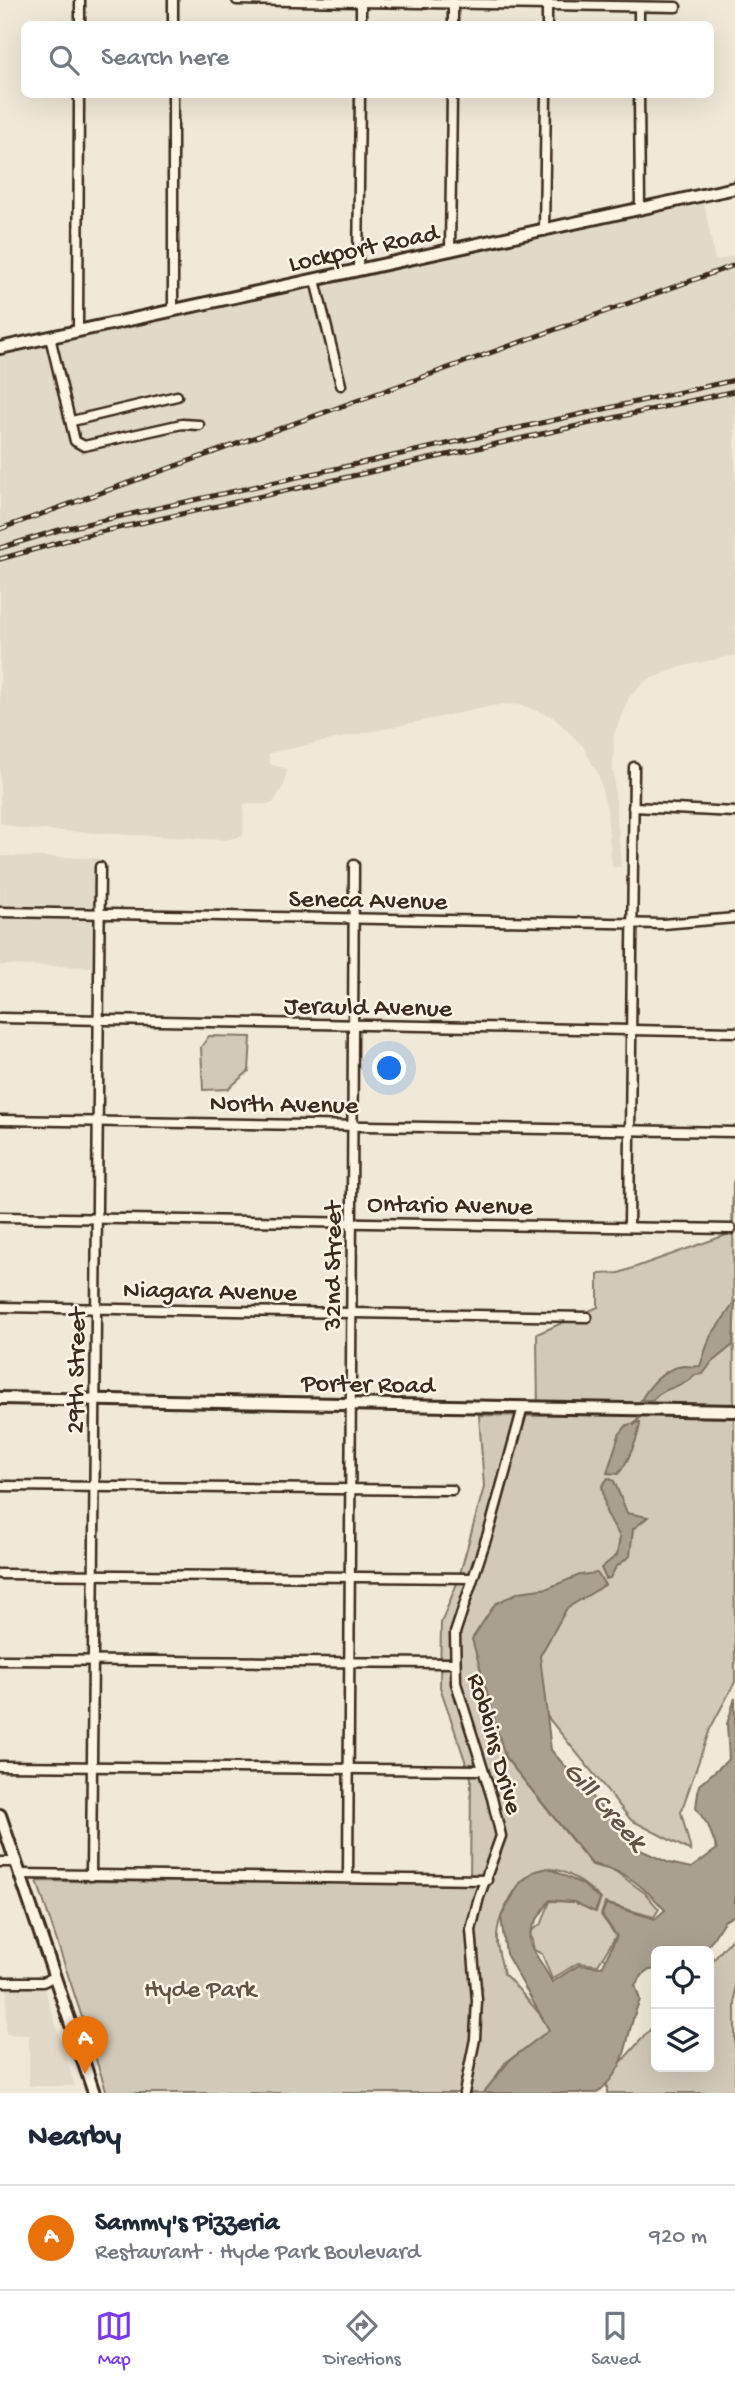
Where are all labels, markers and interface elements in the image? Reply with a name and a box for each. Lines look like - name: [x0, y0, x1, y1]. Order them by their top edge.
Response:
- search box: [21, 21, 714, 98]
- icon: search: [45, 41, 83, 79]
- text: Search here: [101, 44, 229, 75]
- street label: Lockport Road: [286, 219, 443, 281]
- street label: Seneca Avenue: [288, 886, 448, 919]
- street label: Jerauld Avenue: [283, 993, 453, 1026]
- your location: [372, 1051, 406, 1085]
- street label: North Avenue: [209, 1090, 359, 1123]
- street label: Ontario Avenue: [367, 1191, 534, 1224]
- street label: 32nd Street: [320, 1199, 351, 1332]
- street label: Niagara Avenue: [123, 1276, 298, 1311]
- street label: 29th Street: [62, 1306, 95, 1434]
- street label: Porter Road: [300, 1370, 437, 1403]
- street label: Robbins Drive: [458, 1670, 528, 1819]
- water label: Gill Creek: [555, 1755, 654, 1860]
- map controls: [651, 1946, 714, 2072]
- button: locate: [651, 1946, 714, 2009]
- park label: Hyde Park: [144, 1976, 258, 2007]
- button: layers: [651, 2009, 714, 2072]
- pin: A: [62, 2016, 108, 2074]
- text: Nearby: [28, 2121, 121, 2156]
- text: Sammy's Pizzeria: [95, 2209, 279, 2240]
- text: A: [44, 2224, 58, 2251]
- text: 920 m: [649, 2224, 707, 2251]
- text: Restaurant · Hyde Park Boulevard: [95, 2240, 420, 2267]
- tab: Map: [95, 2307, 133, 2372]
- tab: Directions: [324, 2307, 401, 2372]
- tab: Saved: [591, 2307, 640, 2372]

